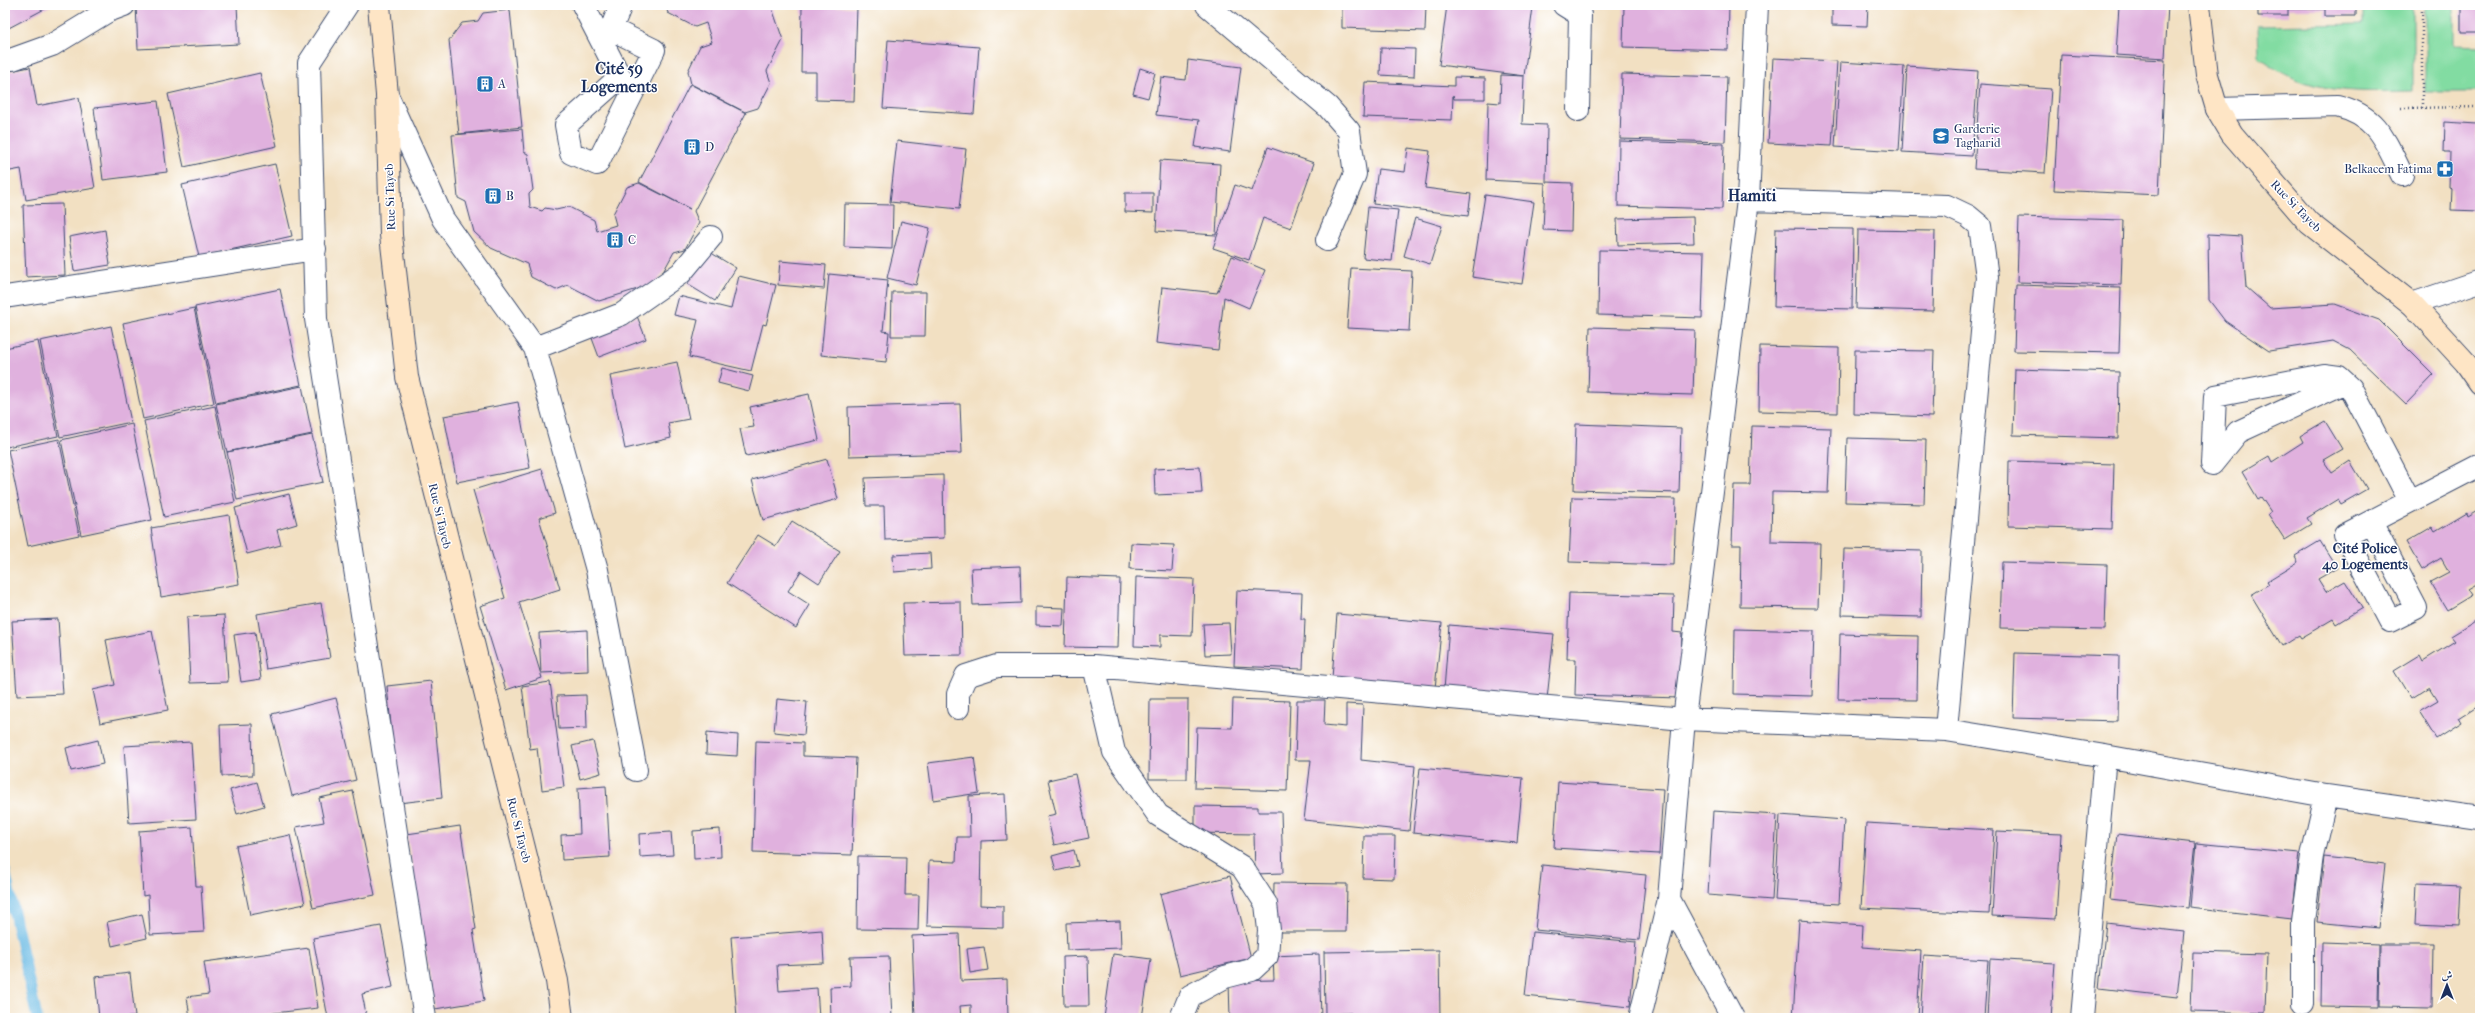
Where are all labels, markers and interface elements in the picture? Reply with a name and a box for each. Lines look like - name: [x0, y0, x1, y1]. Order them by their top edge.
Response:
- district label: Cité 59 Logements: [581, 59, 657, 97]
- building icon: A: [475, 74, 495, 94]
- place label: A: [497, 77, 506, 91]
- place label: Garderie Tagharid: [1954, 122, 2001, 150]
- school or university icon: Garderie Tagharid: [1931, 126, 1951, 146]
- building icon: D: [682, 137, 702, 157]
- place label: D: [705, 140, 714, 154]
- pharmacy icon: Belkacem Fatima: [2435, 159, 2455, 179]
- place label: Belkacem Fatima: [2344, 162, 2432, 176]
- street label: Rue Si Tayeb: [382, 163, 398, 231]
- street label: Rue Si Tayeb: [2268, 177, 2324, 235]
- building icon: B: [483, 186, 503, 206]
- district label: Hamiti: [1728, 186, 1776, 205]
- place label: B: [506, 189, 514, 203]
- building icon: C: [605, 230, 625, 250]
- place label: C: [628, 233, 636, 247]
- street label: Rue Si Tayeb: [426, 482, 454, 550]
- district label: Cité Police 40 Logements: [2321, 540, 2409, 573]
- street label: Rue Si Tayeb: [504, 796, 534, 864]
- north arrow: [2427, 965, 2467, 1005]
- text: ش: [2442, 969, 2453, 982]

